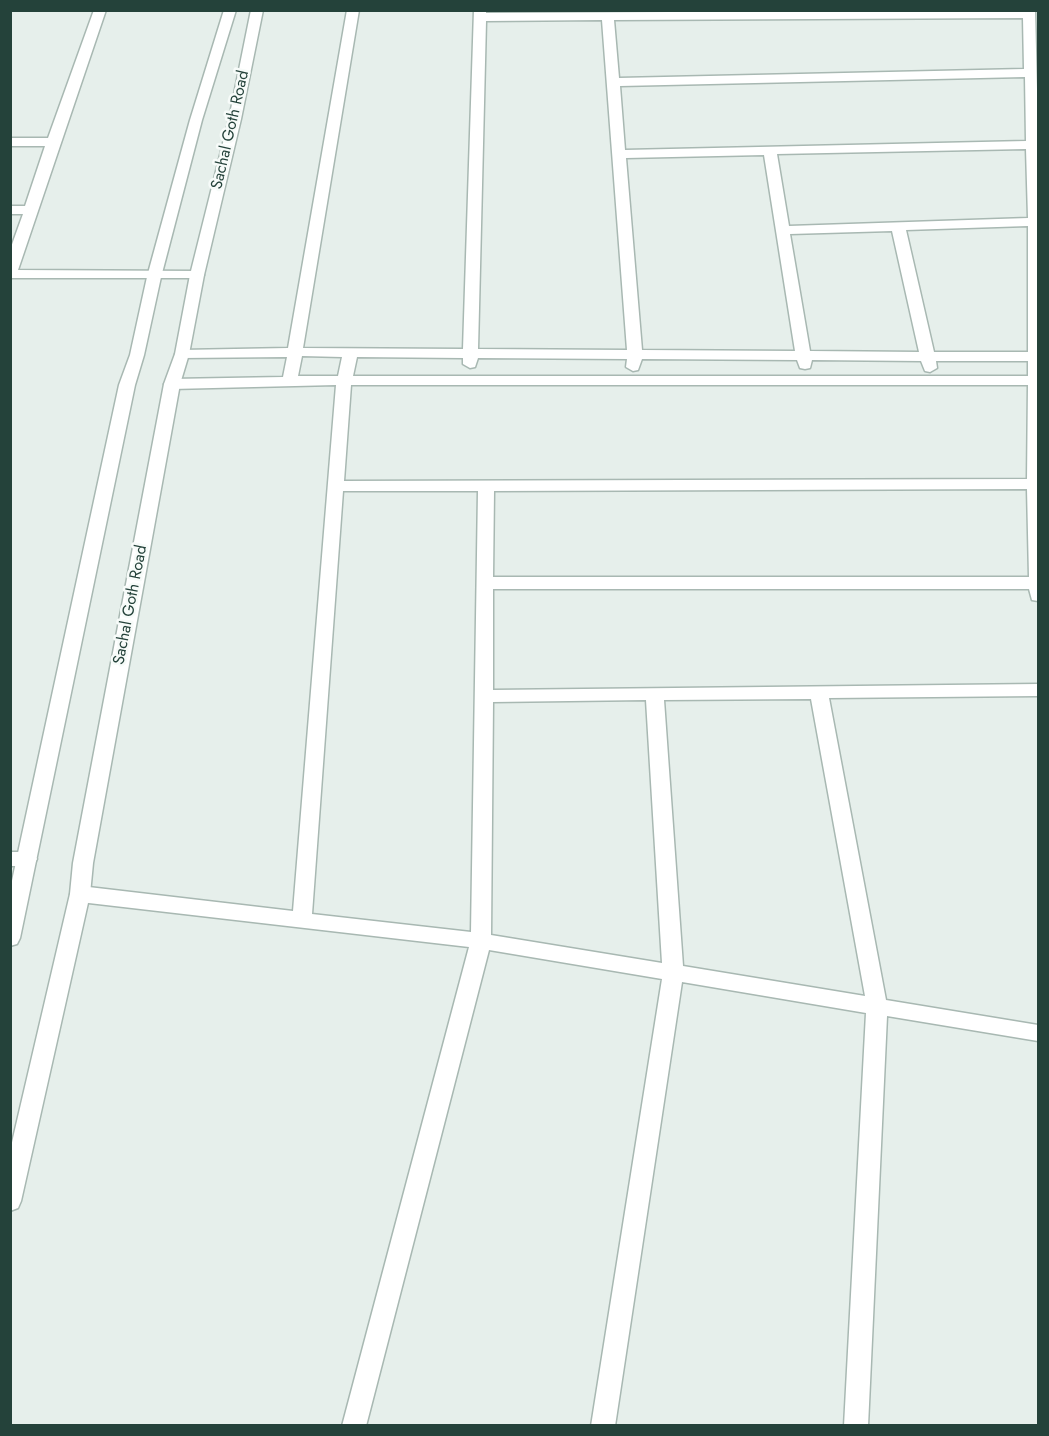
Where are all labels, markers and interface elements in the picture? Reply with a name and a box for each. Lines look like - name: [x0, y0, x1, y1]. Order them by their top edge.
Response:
- street label: Sachal Goth Road: [208, 69, 254, 191]
- street label: Sachal Goth Road: [110, 544, 152, 666]

